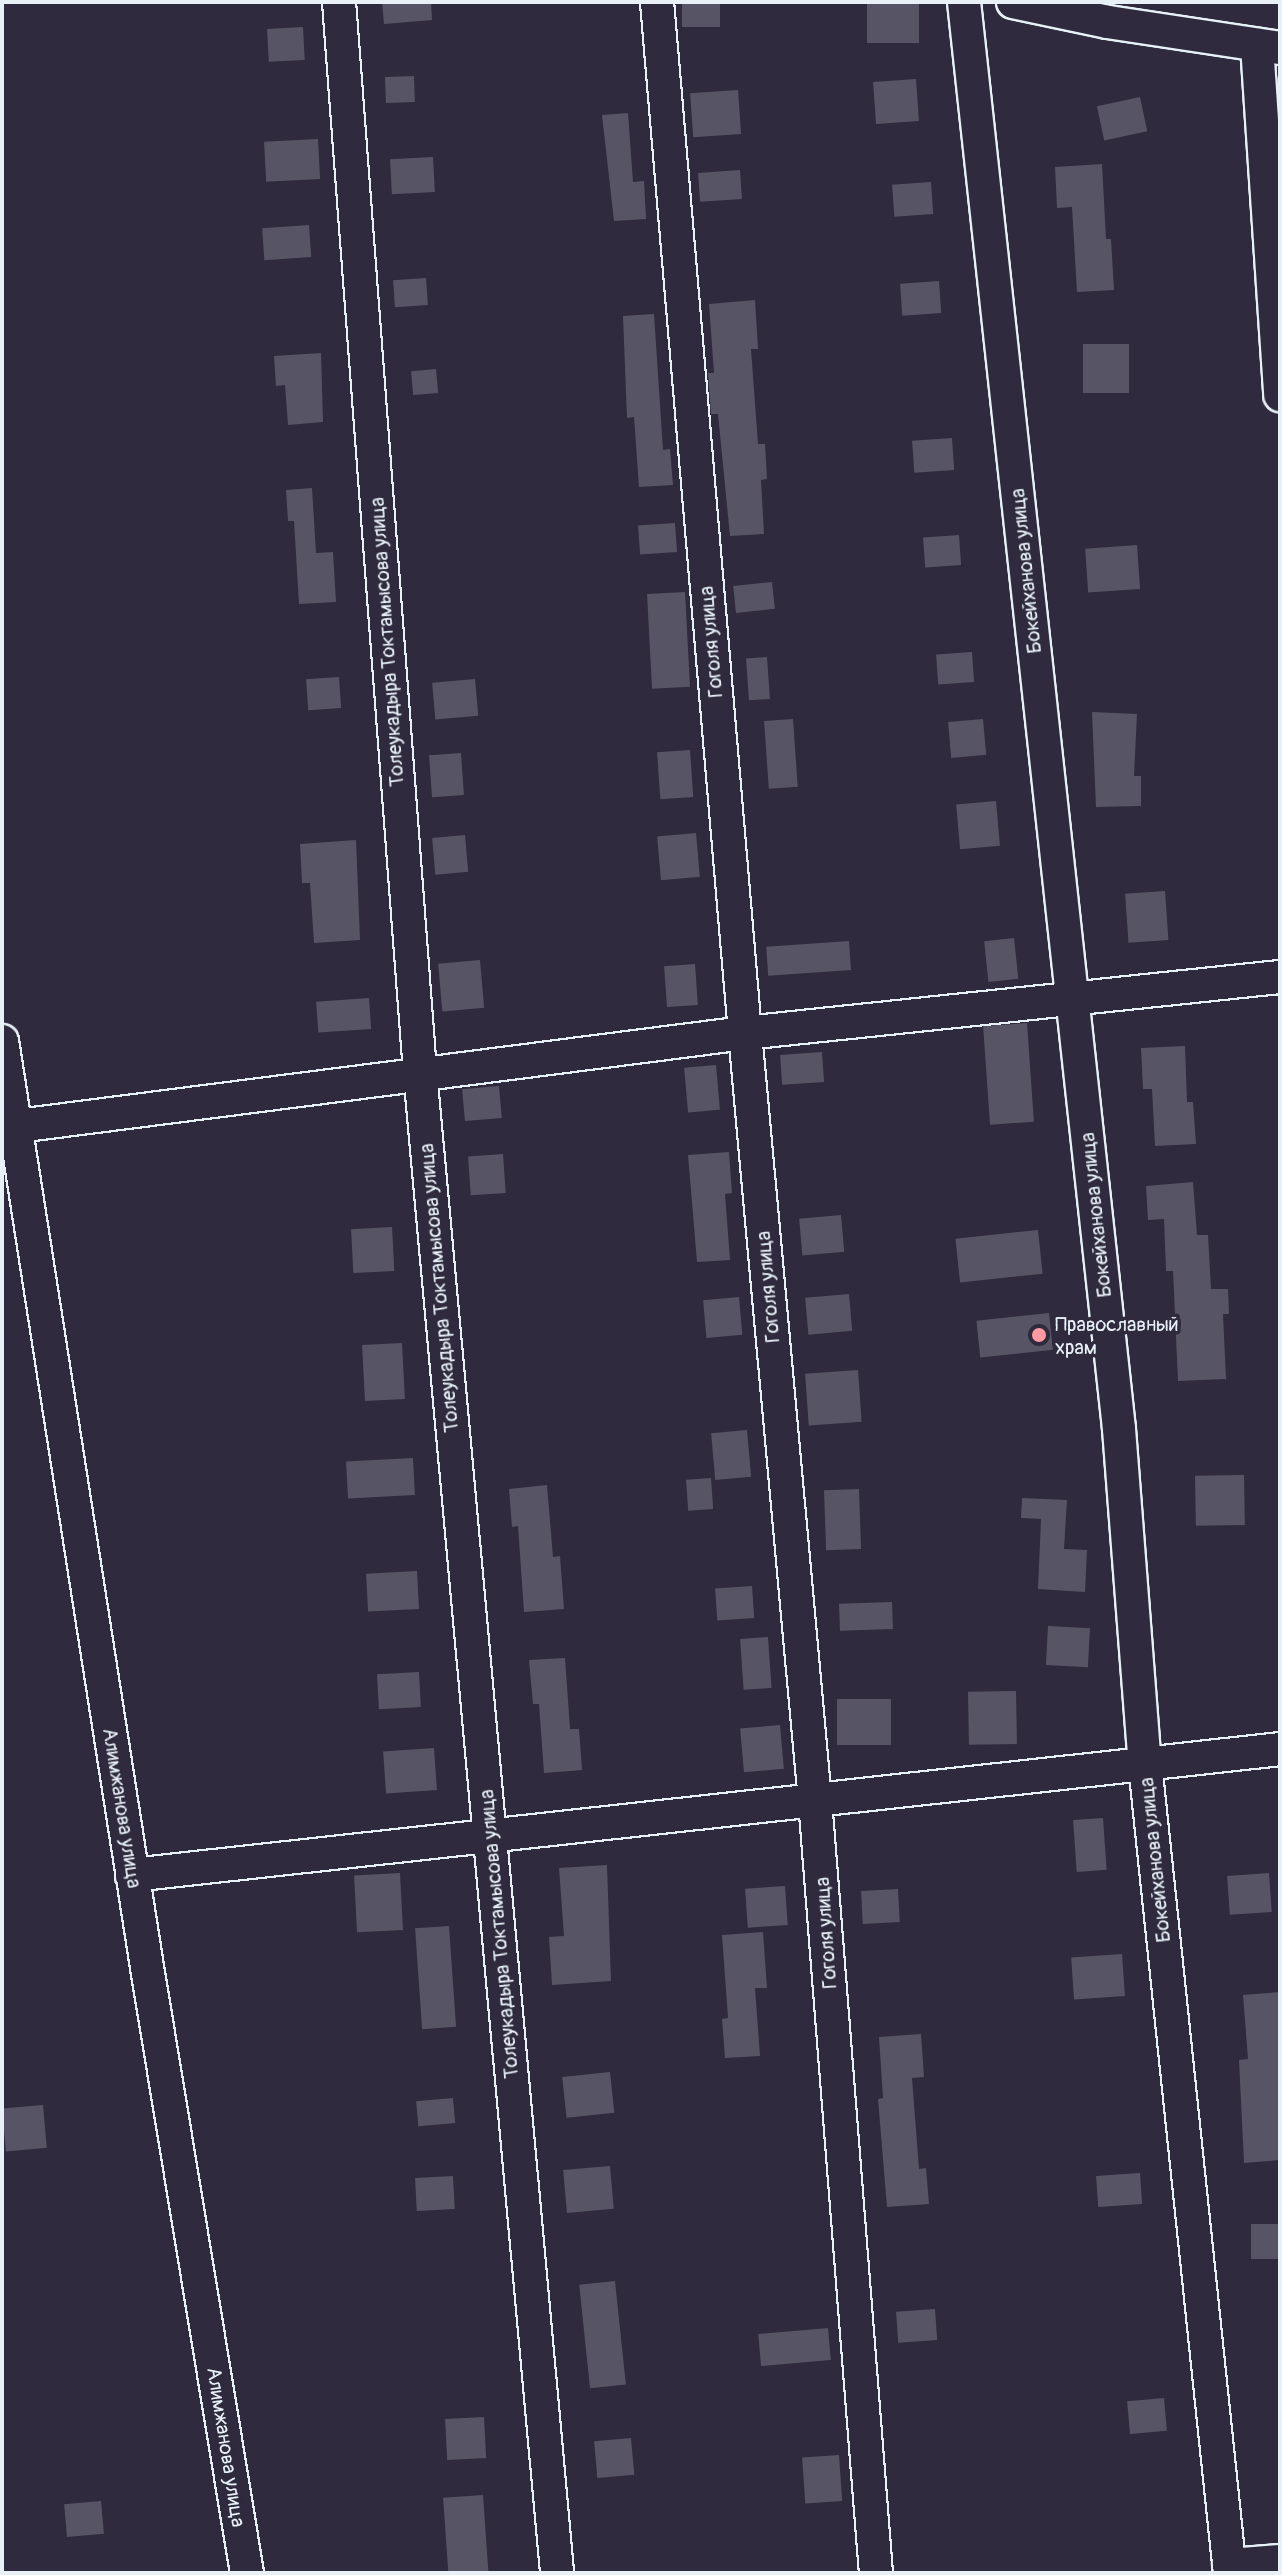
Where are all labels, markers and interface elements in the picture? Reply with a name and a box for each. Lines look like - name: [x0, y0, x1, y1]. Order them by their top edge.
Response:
- street label: Бокейханова улица: [1005, 487, 1047, 655]
- street label: Толеукадыра Токтамысова улица: [365, 497, 409, 787]
- street label: Гоголя улица: [694, 585, 728, 699]
- street label: Бокейханова улица: [1075, 1131, 1117, 1299]
- street label: Толеукадыра Токтамысова улица: [414, 1142, 464, 1434]
- street label: Гоголя улица: [751, 1230, 785, 1344]
- place label: Православный храм: [1055, 1312, 1179, 1359]
- marker: Православный храм: [1030, 1326, 1048, 1344]
- street label: Алимжанова улица: [98, 1726, 146, 1890]
- street label: Бокейханова улица: [1134, 1776, 1176, 1944]
- street label: Толеукадыра Токтамысова улица: [474, 1788, 524, 2080]
- street label: Гоголя улица: [810, 1876, 842, 1990]
- street label: Алимжанова улица: [202, 2365, 250, 2529]

